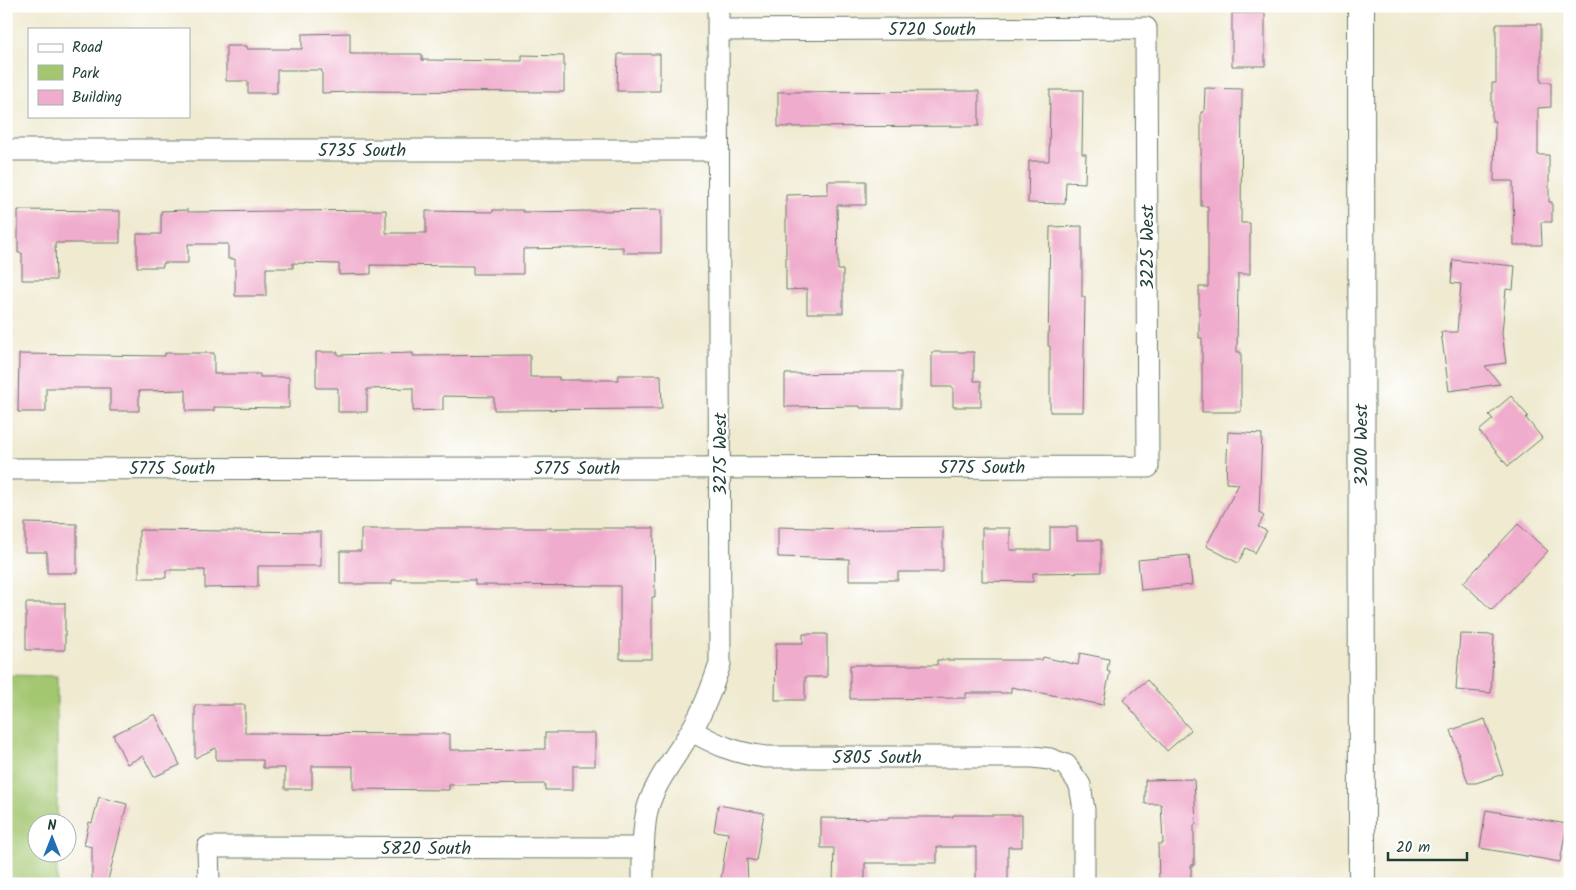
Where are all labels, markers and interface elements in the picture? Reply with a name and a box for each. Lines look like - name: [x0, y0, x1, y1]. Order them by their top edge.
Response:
- street label: 5720 South: [888, 16, 976, 45]
- legend: [28, 28, 190, 118]
- text: Road: [72, 36, 103, 60]
- text: Park: [72, 62, 100, 86]
- text: Building: [72, 86, 122, 110]
- street label: 5735 South: [318, 137, 406, 166]
- street label: 3225 West: [1134, 204, 1163, 289]
- street label: 3200 West: [1348, 403, 1377, 486]
- street label: 3275 West: [707, 412, 736, 495]
- street label: 5775 South: [939, 454, 1025, 483]
- street label: 5775 South: [129, 455, 215, 484]
- street label: 5775 South: [534, 455, 620, 484]
- street label: 5805 South: [832, 744, 922, 773]
- north arrow: [28, 812, 78, 862]
- text: N: [48, 815, 57, 837]
- scale bar: [1388, 830, 1467, 862]
- street label: 5820 South: [381, 835, 471, 864]
- text: 20 m: [1396, 836, 1430, 860]

